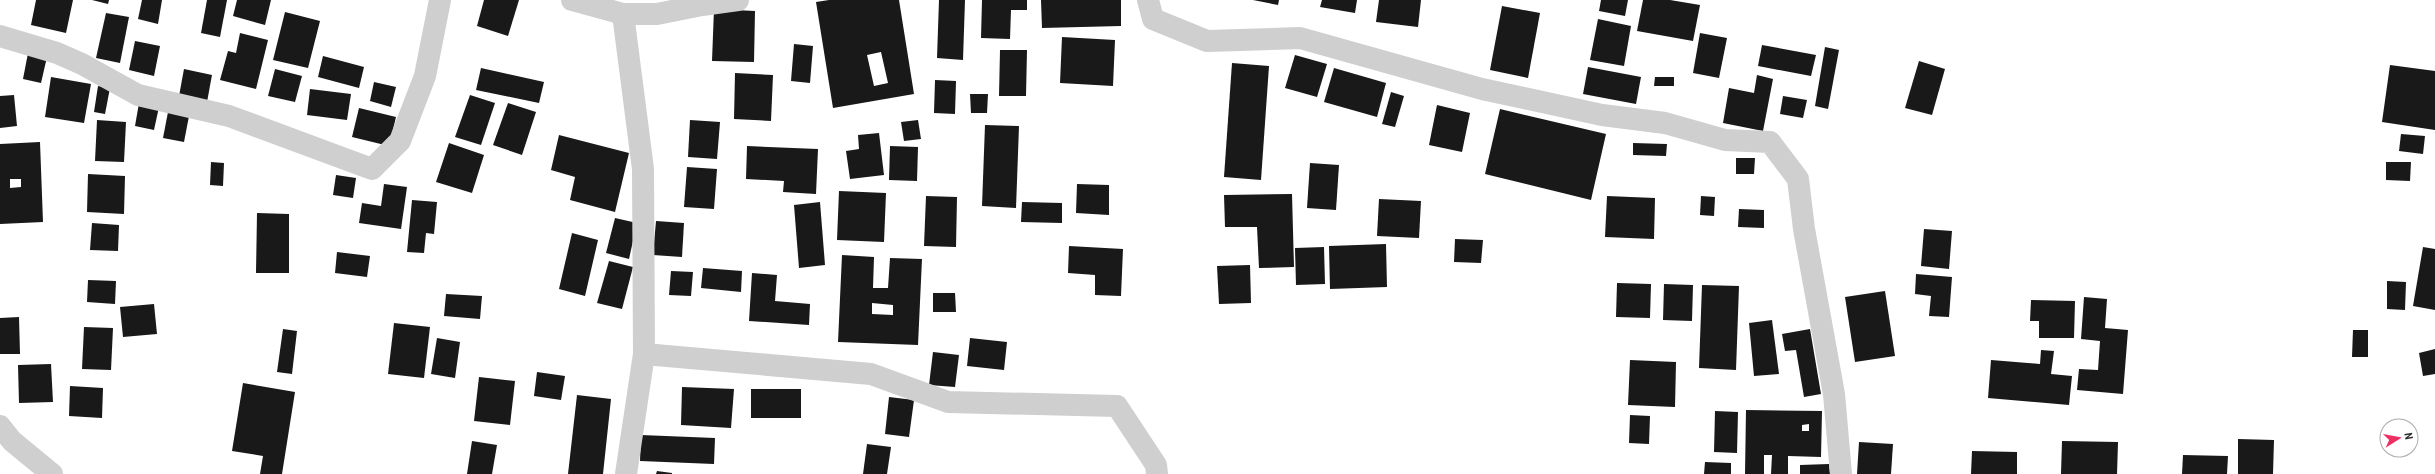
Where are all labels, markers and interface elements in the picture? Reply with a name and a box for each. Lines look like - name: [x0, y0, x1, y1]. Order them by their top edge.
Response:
- north arrow: [2379, 418, 2419, 458]
- text: N: [2401, 432, 2415, 441]

